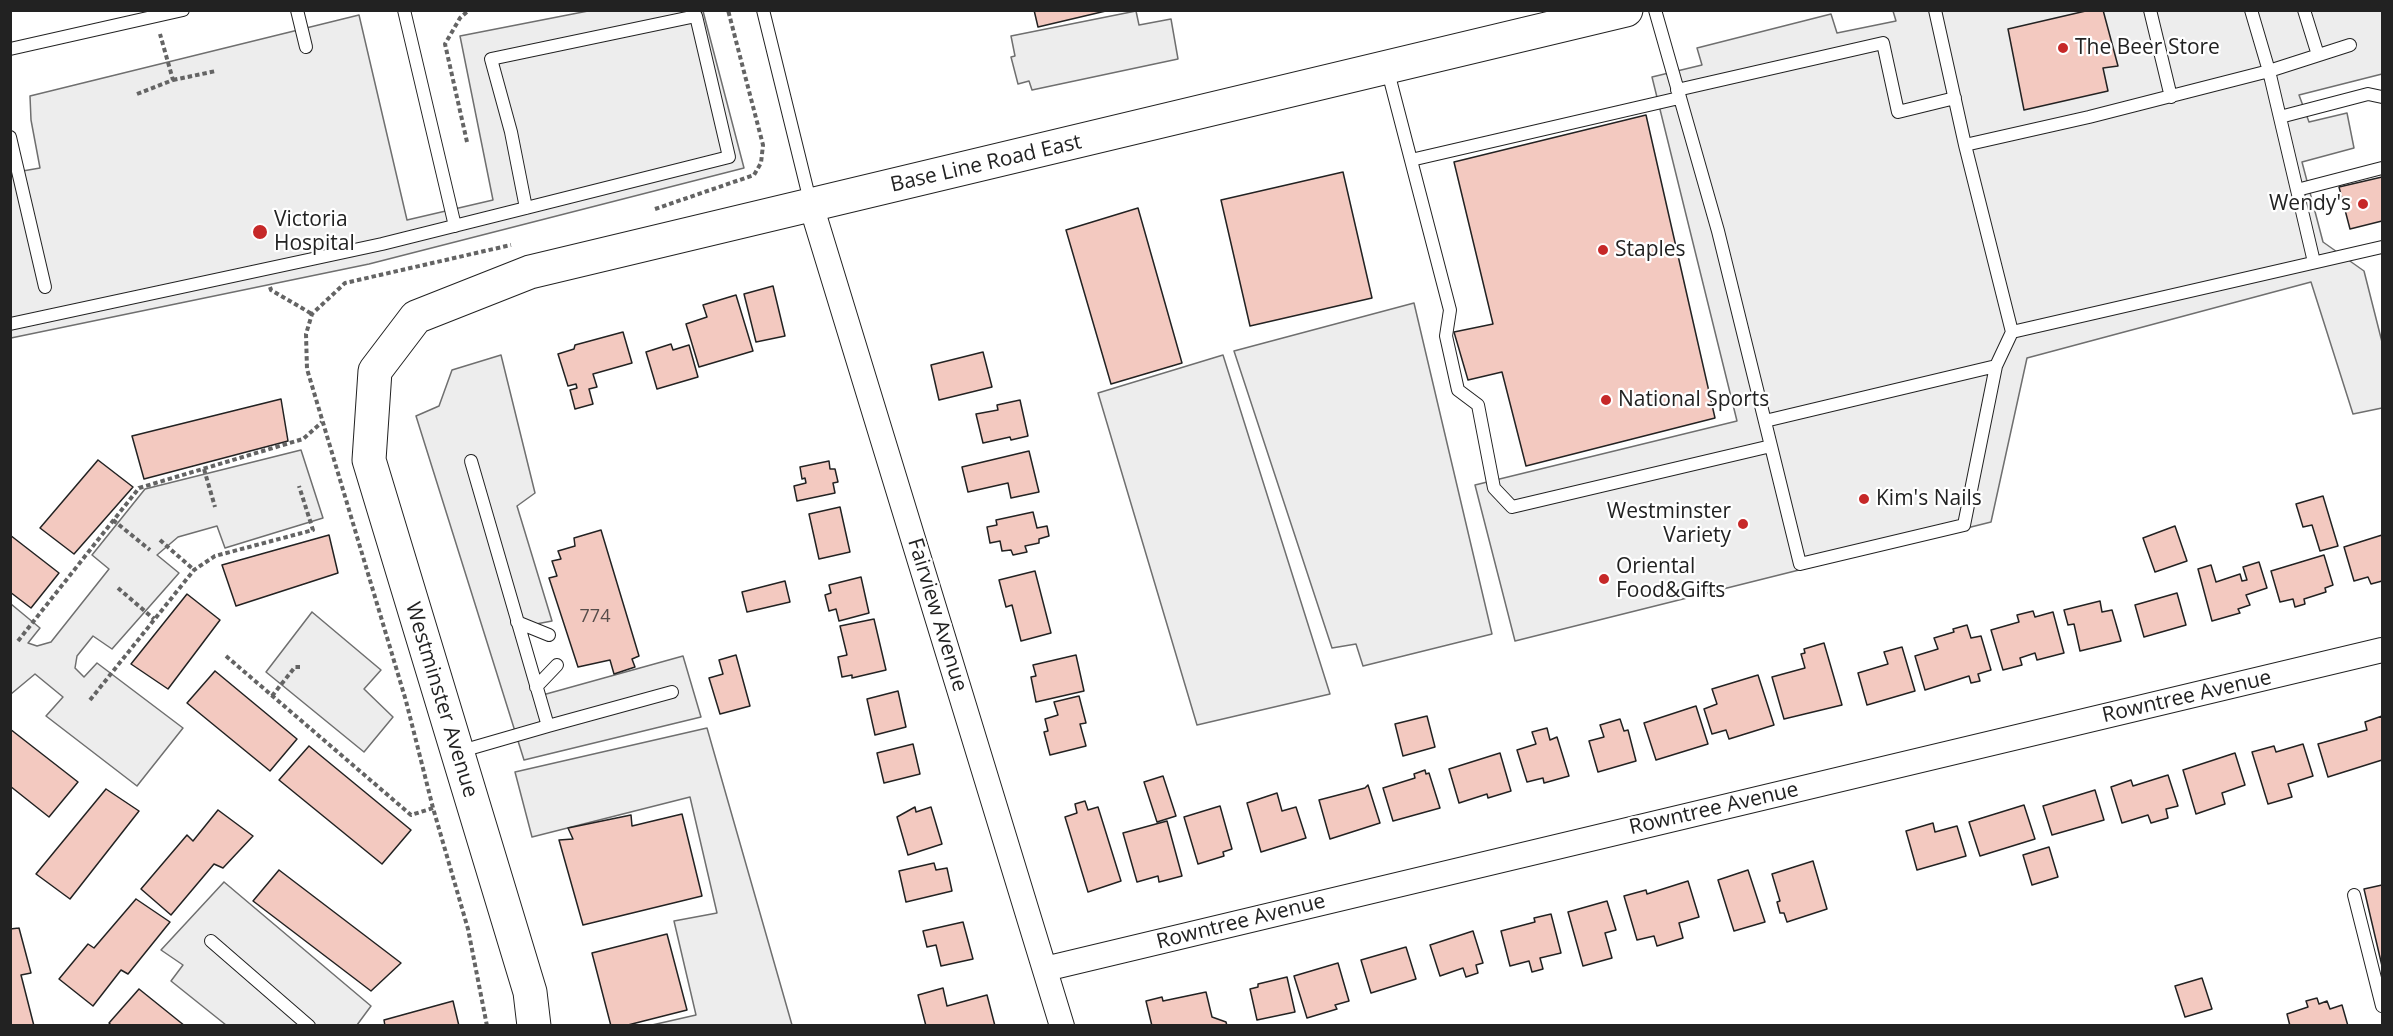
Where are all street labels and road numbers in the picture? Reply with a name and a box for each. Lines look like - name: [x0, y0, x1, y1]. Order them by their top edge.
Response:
- street label: Base Line Road East: [888, 130, 1084, 198]
- street label: Fairview Avenue: [902, 535, 972, 695]
- street label: Westminster Avenue: [399, 599, 483, 801]
- street label: Rowntree Avenue: [2100, 665, 2274, 729]
- street label: Rowntree Avenue: [1627, 777, 1801, 841]
- street label: Rowntree Avenue: [1154, 889, 1328, 955]

